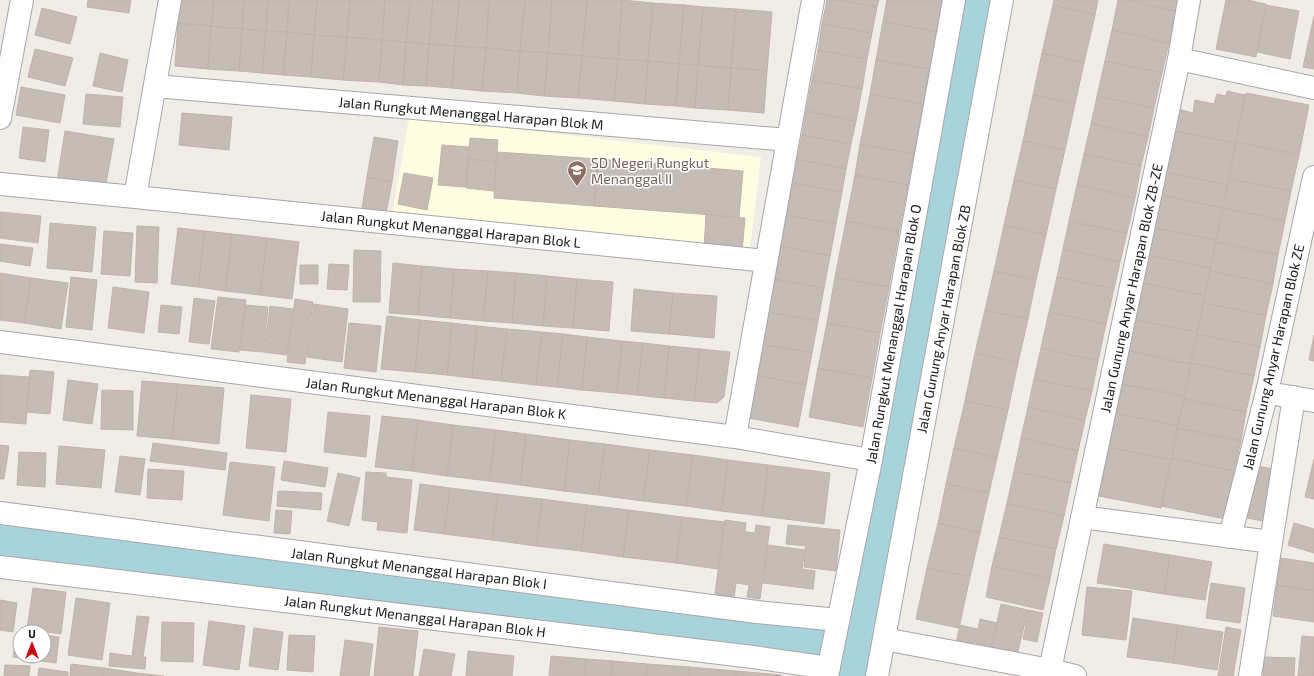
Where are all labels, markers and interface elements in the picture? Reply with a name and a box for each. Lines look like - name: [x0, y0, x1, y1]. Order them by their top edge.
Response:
- street label: Jalan Rungkut Menanggal Harapan Blok M: [338, 93, 604, 133]
- place label: SD Negeri Rungkut Menanggal II: [591, 154, 709, 187]
- school or university icon: SD Negeri Rungkut Menanggal II: [566, 159, 588, 187]
- street label: Jalan Gunung Anyar Harapan Blok ZB-ZE: [1096, 162, 1166, 414]
- street label: Jalan Rungkut Menanggal Harapan Blok O: [862, 203, 924, 465]
- street label: Jalan Gunung Anyar Harapan Blok ZB: [912, 203, 974, 435]
- street label: Jalan Rungkut Menanggal Harapan Blok L: [320, 207, 582, 251]
- street label: Jalan Gunung Anyar Harapan Blok ZE: [1239, 242, 1307, 472]
- street label: Jalan Rungkut Menanggal Harapan Blok K: [305, 374, 568, 422]
- street label: Jalan Rungkut Menanggal Harapan Blok I: [290, 544, 548, 592]
- street label: Jalan Rungkut Menanggal Harapan Blok H: [283, 592, 547, 640]
- north arrow: [12, 624, 52, 664]
- text: U: [28, 627, 36, 640]

